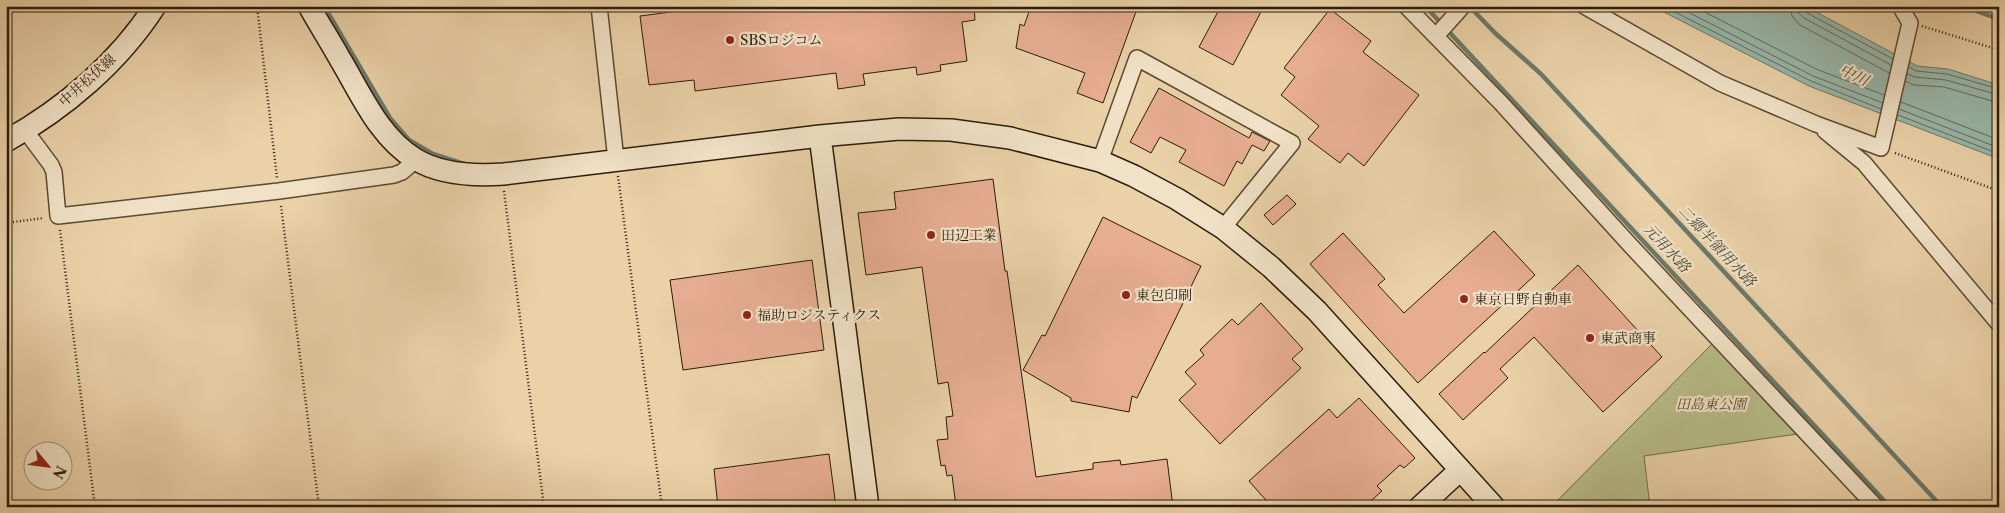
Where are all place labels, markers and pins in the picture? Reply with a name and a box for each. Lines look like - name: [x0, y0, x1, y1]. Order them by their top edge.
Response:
- place label: SBSロジコム: [740, 31, 823, 49]
- marker: SBSロジコム: [724, 34, 736, 46]
- place label: 田辺工業: [941, 226, 997, 244]
- marker: 田辺工業: [925, 229, 937, 241]
- place label: 東包印刷: [1136, 286, 1192, 304]
- marker: 東包印刷: [1120, 289, 1132, 301]
- place label: 東京日野自動車: [1474, 290, 1572, 308]
- marker: 東京日野自動車: [1458, 293, 1470, 305]
- place label: 福助ロジスティクス: [757, 306, 881, 324]
- marker: 福助ロジスティクス: [741, 309, 753, 321]
- place label: 東武商事: [1600, 329, 1656, 347]
- marker: 東武商事: [1584, 332, 1596, 344]

